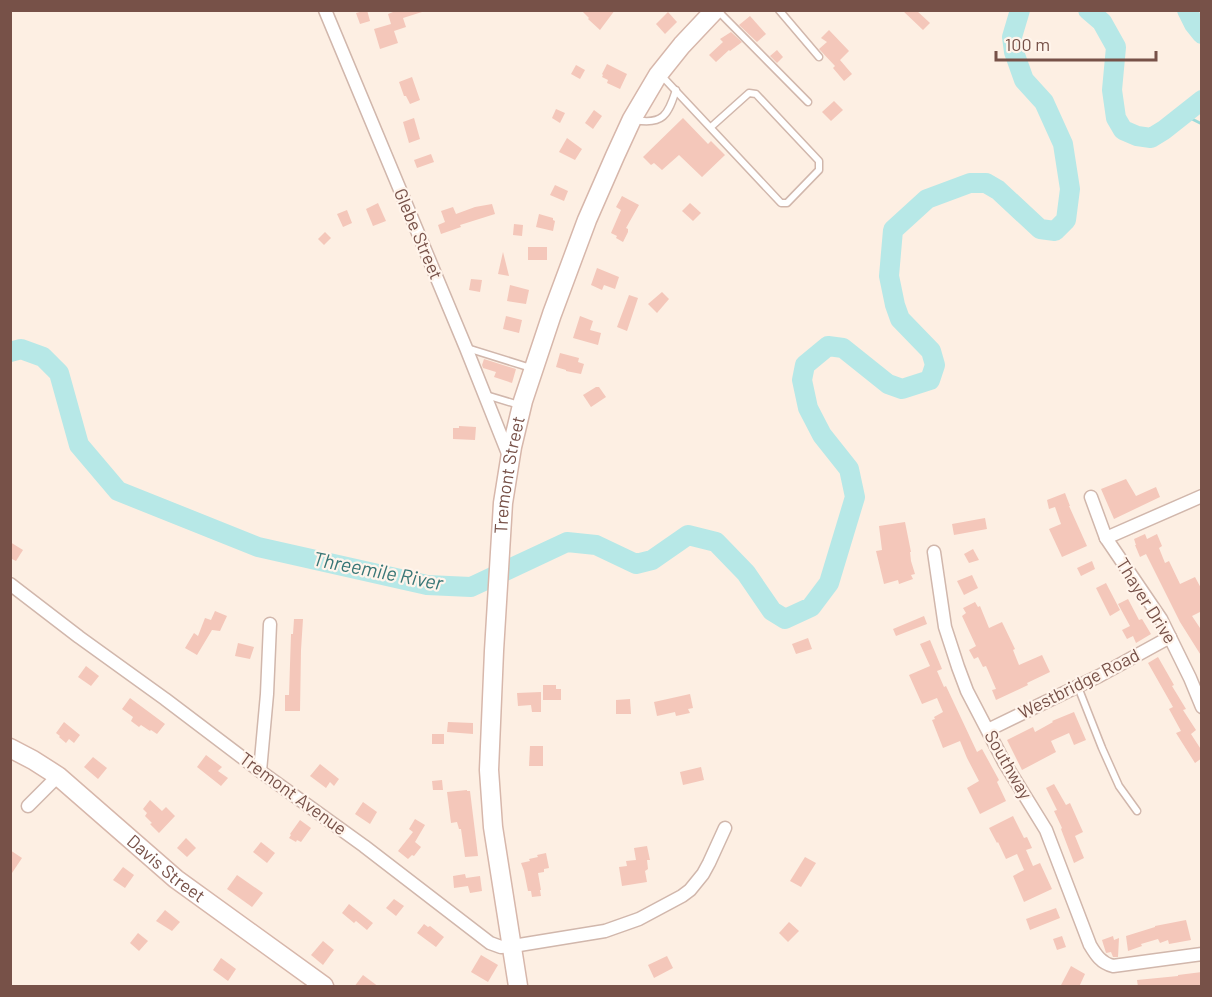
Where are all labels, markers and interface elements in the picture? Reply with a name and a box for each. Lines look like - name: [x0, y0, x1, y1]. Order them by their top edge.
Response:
- scale bar: [996, 24, 1156, 62]
- text: 100 m: [1005, 33, 1050, 55]
- street label: Glebe Street: [390, 185, 448, 282]
- street label: Tremont Street: [489, 414, 529, 535]
- water label: Threemile River: [311, 546, 446, 595]
- street label: Thayer Drive: [1112, 554, 1182, 647]
- street label: Westbridge Road: [1014, 643, 1143, 723]
- street label: Southway: [980, 726, 1037, 803]
- street label: Tremont Avenue: [236, 747, 351, 839]
- street label: Davis Street: [123, 829, 210, 907]

